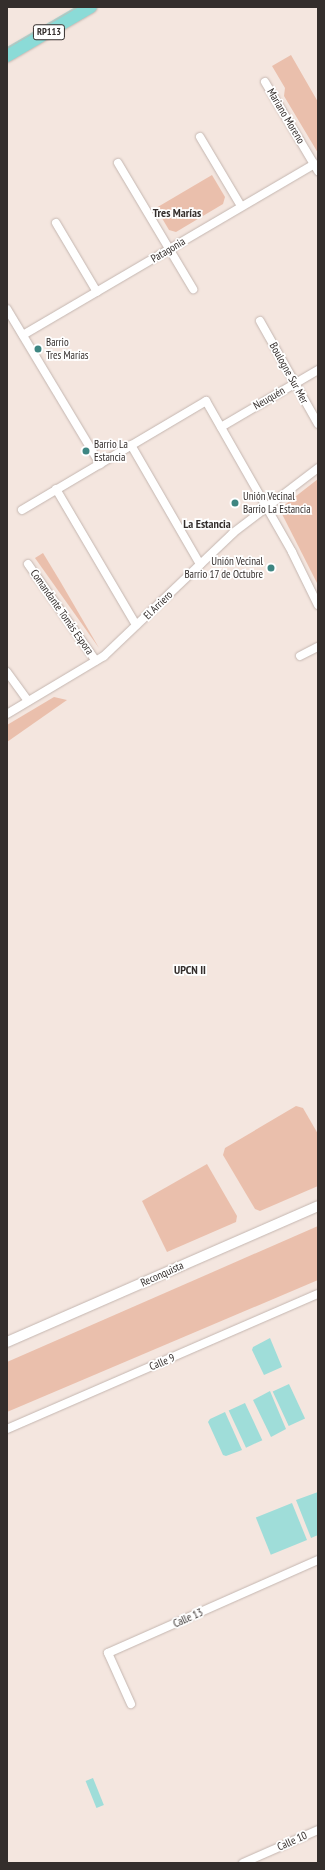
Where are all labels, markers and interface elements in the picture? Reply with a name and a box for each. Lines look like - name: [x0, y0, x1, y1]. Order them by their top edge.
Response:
- road number: RP113: [32, 24, 66, 40]
- street label: Mariano Moreno: [264, 86, 308, 146]
- district label: Tres Marías: [153, 206, 201, 220]
- street label: Patagonia: [148, 235, 188, 265]
- place label: Barrio Tres Marías: [46, 336, 89, 362]
- street label: Boulogne Sur Mer: [267, 340, 311, 406]
- marker: Barrio Tres Marías: [33, 344, 43, 354]
- street label: Neuquén: [251, 384, 287, 412]
- place label: Barrio La Estancia: [94, 438, 128, 464]
- marker: Barrio La Estancia: [81, 446, 91, 456]
- place label: Unión Vecinal Barrio La Estancia: [243, 490, 311, 516]
- marker: Unión Vecinal Barrio La Estancia: [230, 498, 240, 508]
- district label: La Estancia: [183, 517, 231, 531]
- place label: Unión Vecinal Barrio 17 de Octubre: [184, 555, 263, 581]
- marker: Unión Vecinal Barrio 17 de Octubre: [266, 563, 276, 573]
- street label: Comandante Tomás Espora: [28, 567, 96, 657]
- street label: El Arriero: [141, 588, 175, 622]
- district label: UPCN II: [174, 963, 206, 977]
- street label: Reconquista: [138, 1259, 186, 1289]
- street label: Calle 9: [147, 1351, 177, 1373]
- street label: Calle 13: [171, 1606, 205, 1630]
- street label: Calle 10: [275, 1829, 309, 1853]

